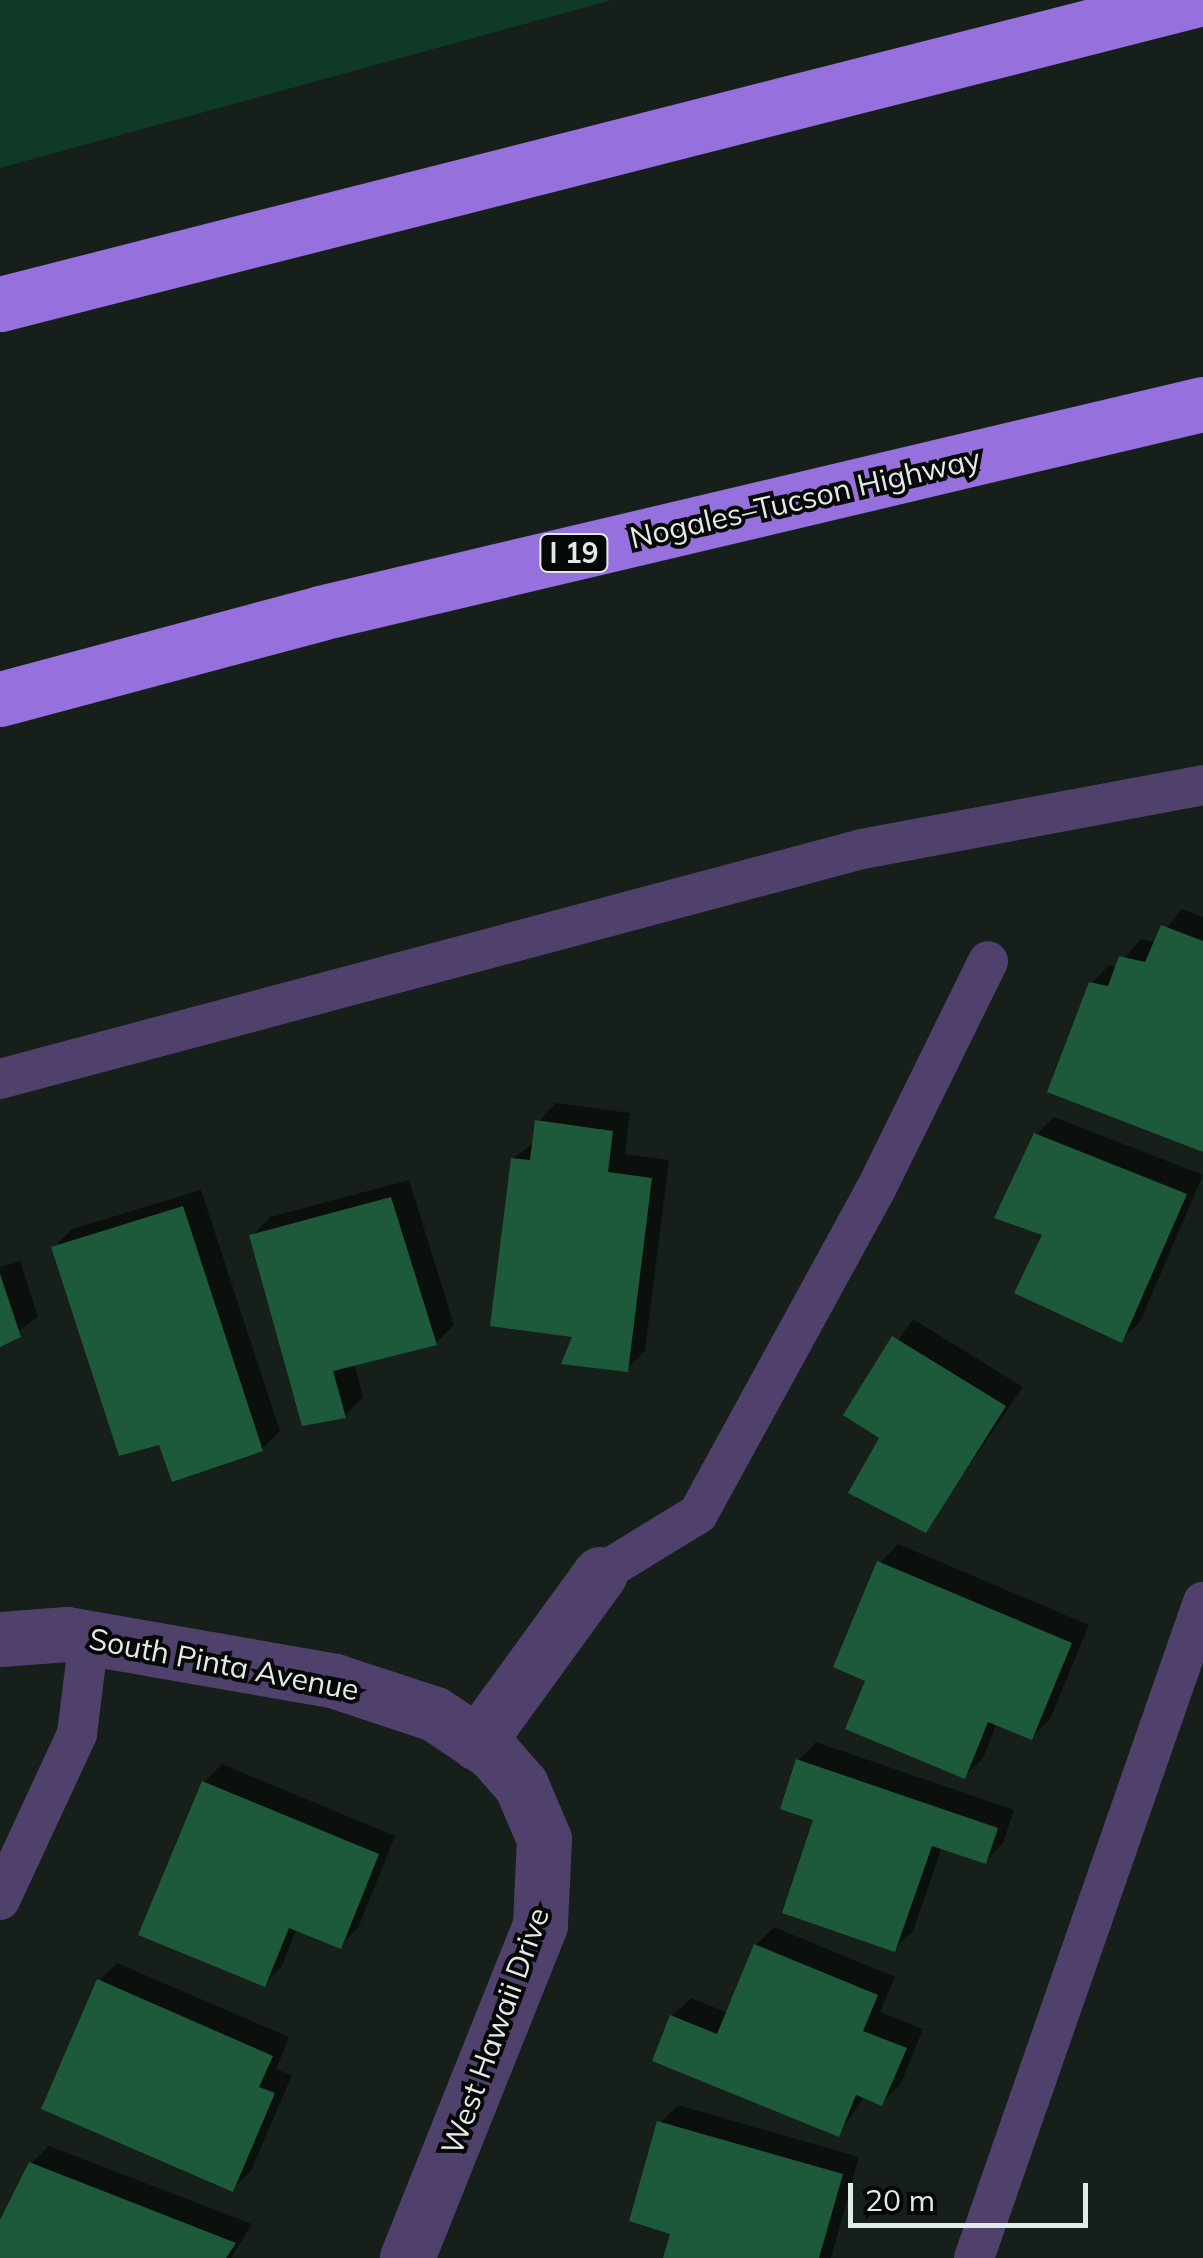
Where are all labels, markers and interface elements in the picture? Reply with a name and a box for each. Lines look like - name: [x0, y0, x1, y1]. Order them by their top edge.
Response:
- street label: Nogales–Tucson Highway: [626, 440, 984, 556]
- road number: I 19: [539, 530, 609, 576]
- street label: South Pinta Avenue: [86, 1620, 362, 1708]
- street label: West Hawaii Drive: [434, 1903, 556, 2159]
- scale bar: [853, 2163, 1093, 2225]
- text: 20 m: [865, 2181, 935, 2219]

